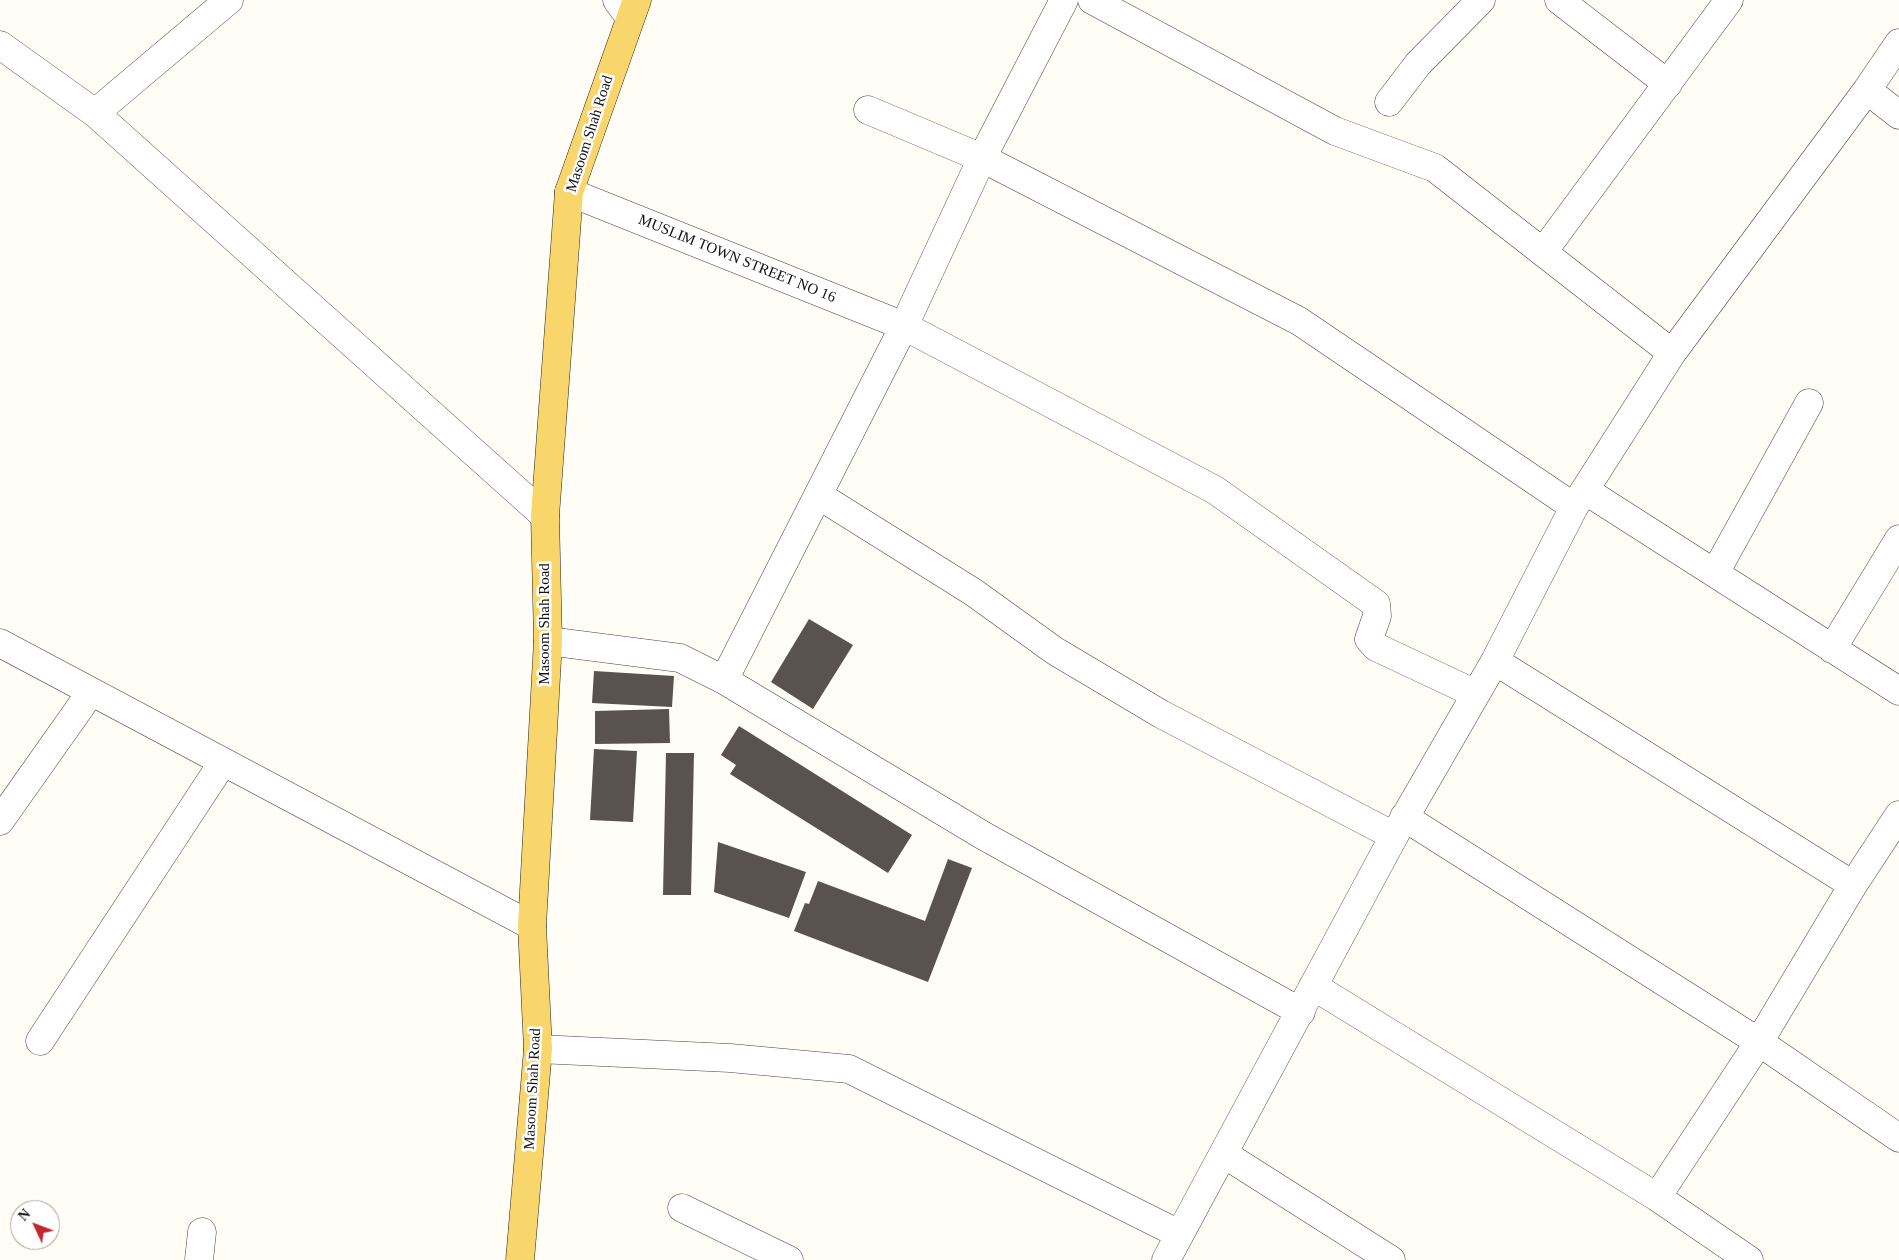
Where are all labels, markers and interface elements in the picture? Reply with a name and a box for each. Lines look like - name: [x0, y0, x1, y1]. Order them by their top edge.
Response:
- street label: Masoom Shah Road: [563, 73, 617, 195]
- street label: MUSLIM TOWN STREET NO 16: [636, 211, 838, 307]
- street label: Masoom Shah Road: [536, 563, 554, 685]
- street label: Masoom Shah Road: [521, 1028, 545, 1150]
- north arrow: [10, 1200, 60, 1250]
- text: N: [15, 1206, 33, 1224]

